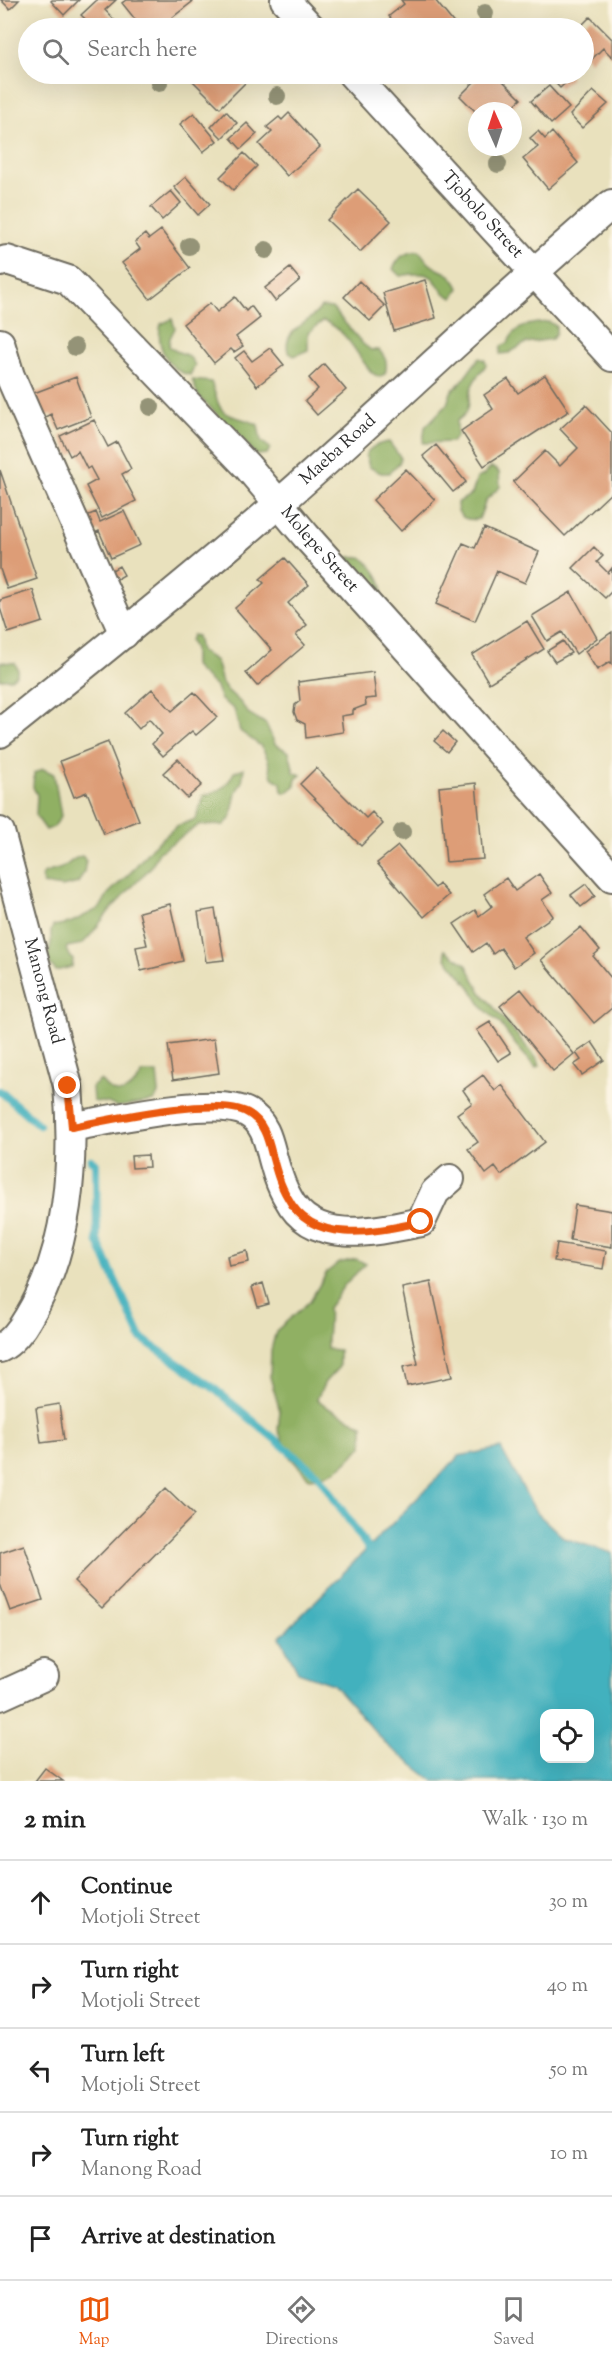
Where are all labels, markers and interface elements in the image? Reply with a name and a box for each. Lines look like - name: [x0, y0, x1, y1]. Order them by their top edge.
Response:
- search box: [18, 18, 594, 84]
- icon: search: [39, 35, 72, 68]
- text: Search here: [87, 35, 197, 67]
- north arrow: [468, 102, 522, 156]
- street label: Tjobolo Street: [435, 166, 529, 265]
- street label: Maeba Road: [294, 409, 383, 492]
- street label: Molepe Street: [273, 501, 364, 599]
- street label: Manong Road: [16, 935, 69, 1047]
- route end: [54, 1072, 80, 1098]
- route start: [407, 1208, 433, 1234]
- map controls: [540, 1709, 594, 1763]
- button: locate: [540, 1709, 594, 1763]
- text: 2 min: [24, 1802, 86, 1839]
- text: Walk · 130 m: [481, 1806, 588, 1835]
- text: Continue: [81, 1872, 172, 1904]
- icon: ahead: [24, 1886, 57, 1919]
- text: 30 m: [549, 1888, 588, 1917]
- text: Motjoli Street: [81, 1904, 200, 1933]
- text: Turn right: [81, 1956, 178, 1988]
- icon: right: [24, 1970, 57, 2003]
- text: 40 m: [547, 1972, 588, 2001]
- text: Motjoli Street: [81, 1988, 200, 2017]
- text: Turn left: [81, 2040, 164, 2072]
- icon: left: [24, 2054, 57, 2087]
- text: 50 m: [550, 2056, 588, 2085]
- text: Motjoli Street: [81, 2072, 200, 2101]
- text: Turn right: [81, 2124, 178, 2156]
- icon: right: [24, 2138, 57, 2171]
- text: 10 m: [550, 2140, 588, 2169]
- text: Manong Road: [81, 2156, 202, 2185]
- icon: arrive: [24, 2222, 57, 2255]
- text: Arrive at destination: [81, 2222, 276, 2254]
- tab: Map: [78, 2293, 111, 2352]
- tab: Directions: [266, 2293, 338, 2352]
- tab: Saved: [493, 2293, 534, 2352]

